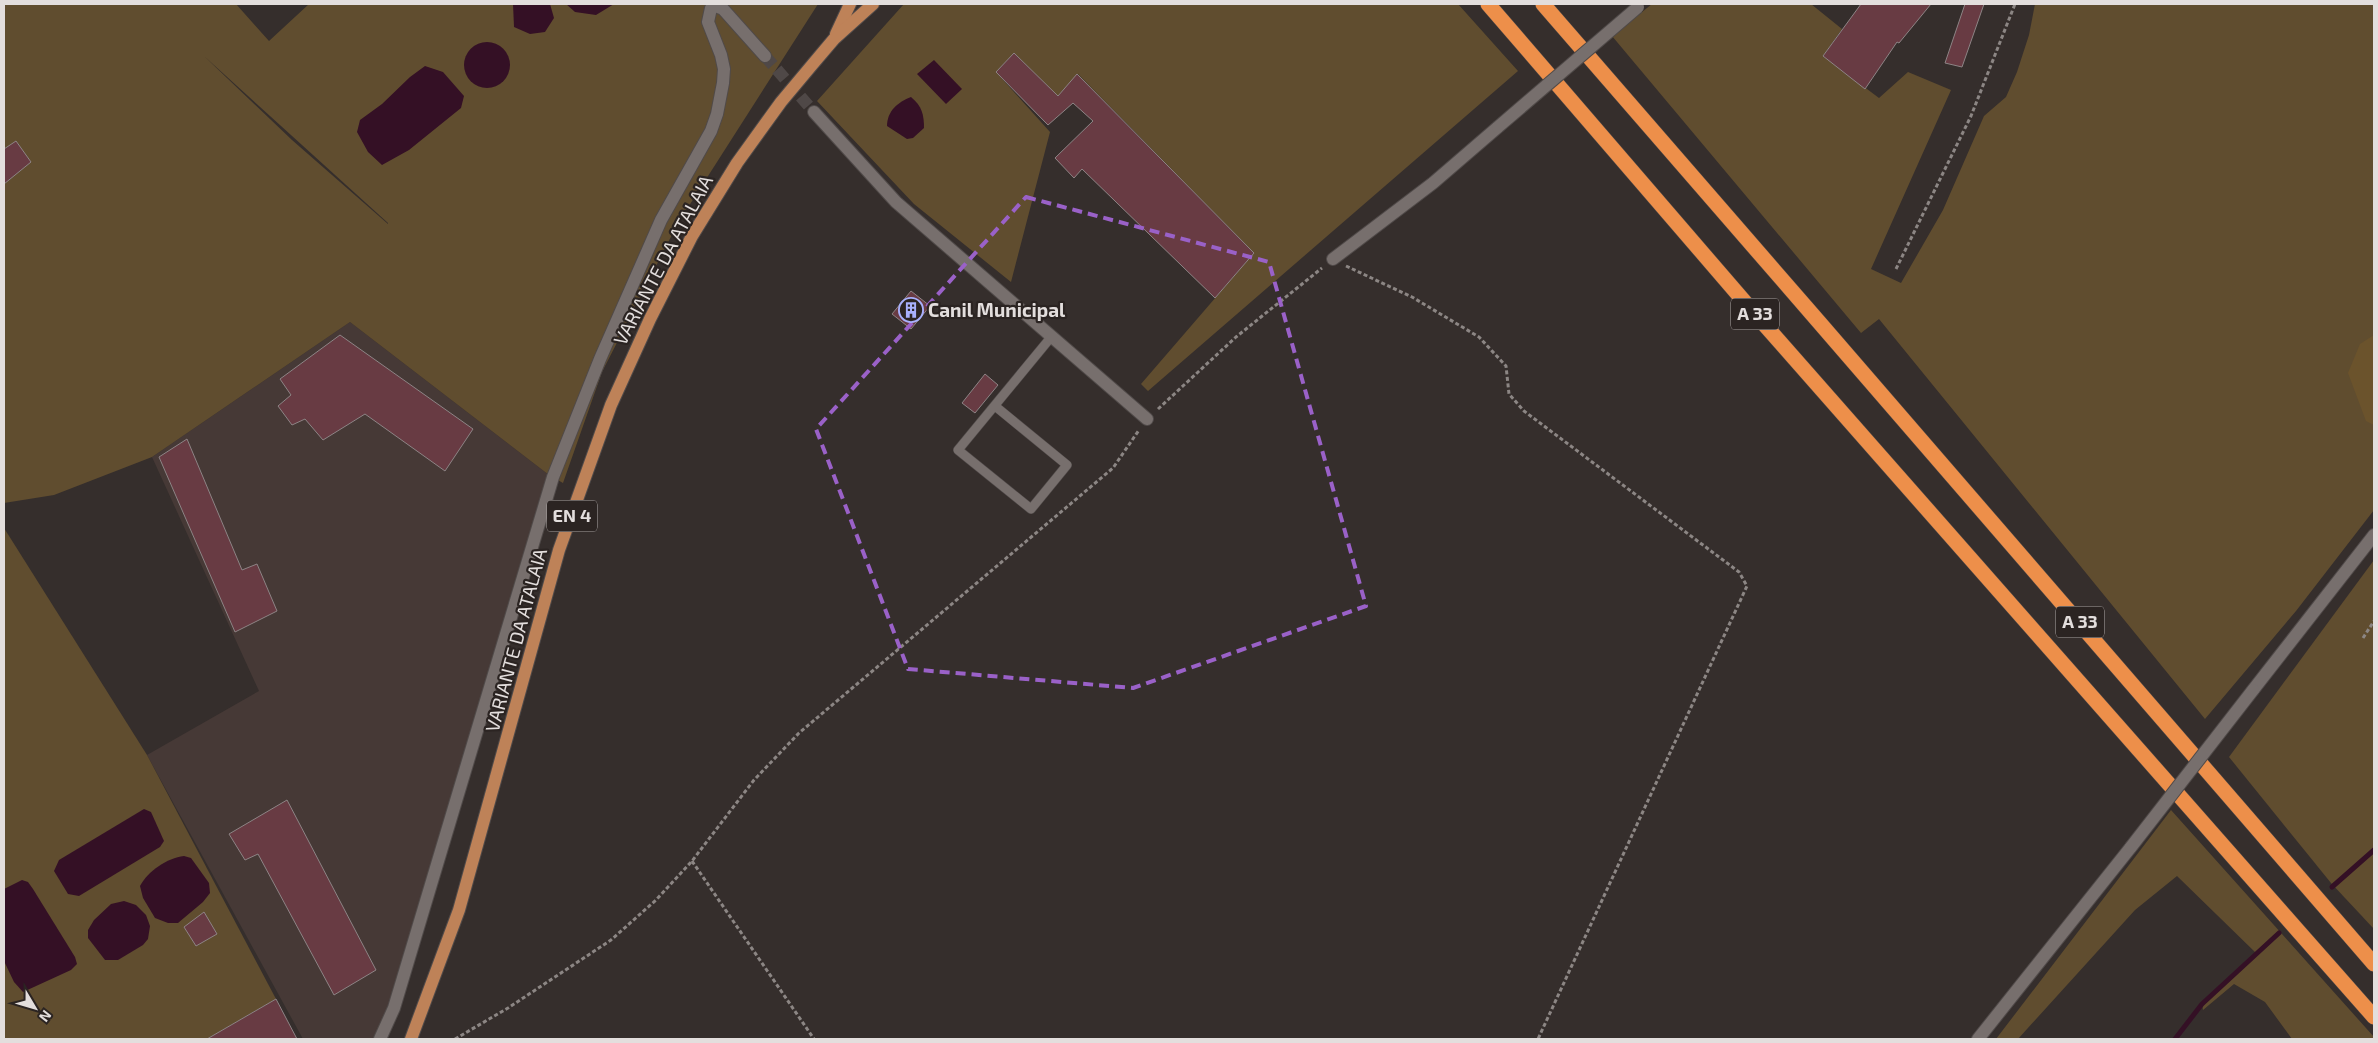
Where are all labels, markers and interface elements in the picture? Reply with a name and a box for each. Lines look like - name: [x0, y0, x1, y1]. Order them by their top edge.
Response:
- street label: VARIANTE DA ATALAIA: [608, 171, 717, 349]
- building icon: Canil Municipal: [898, 297, 924, 323]
- place label: Canil Municipal: [928, 298, 1066, 321]
- road number: A 33: [1731, 298, 1779, 329]
- road number: EN 4: [547, 501, 597, 532]
- street label: VARIANTE DA ATALAIA: [480, 545, 551, 734]
- road number: A 33: [2056, 606, 2104, 638]
- north arrow: [10, 983, 60, 1033]
- text: N: [36, 1007, 55, 1026]

